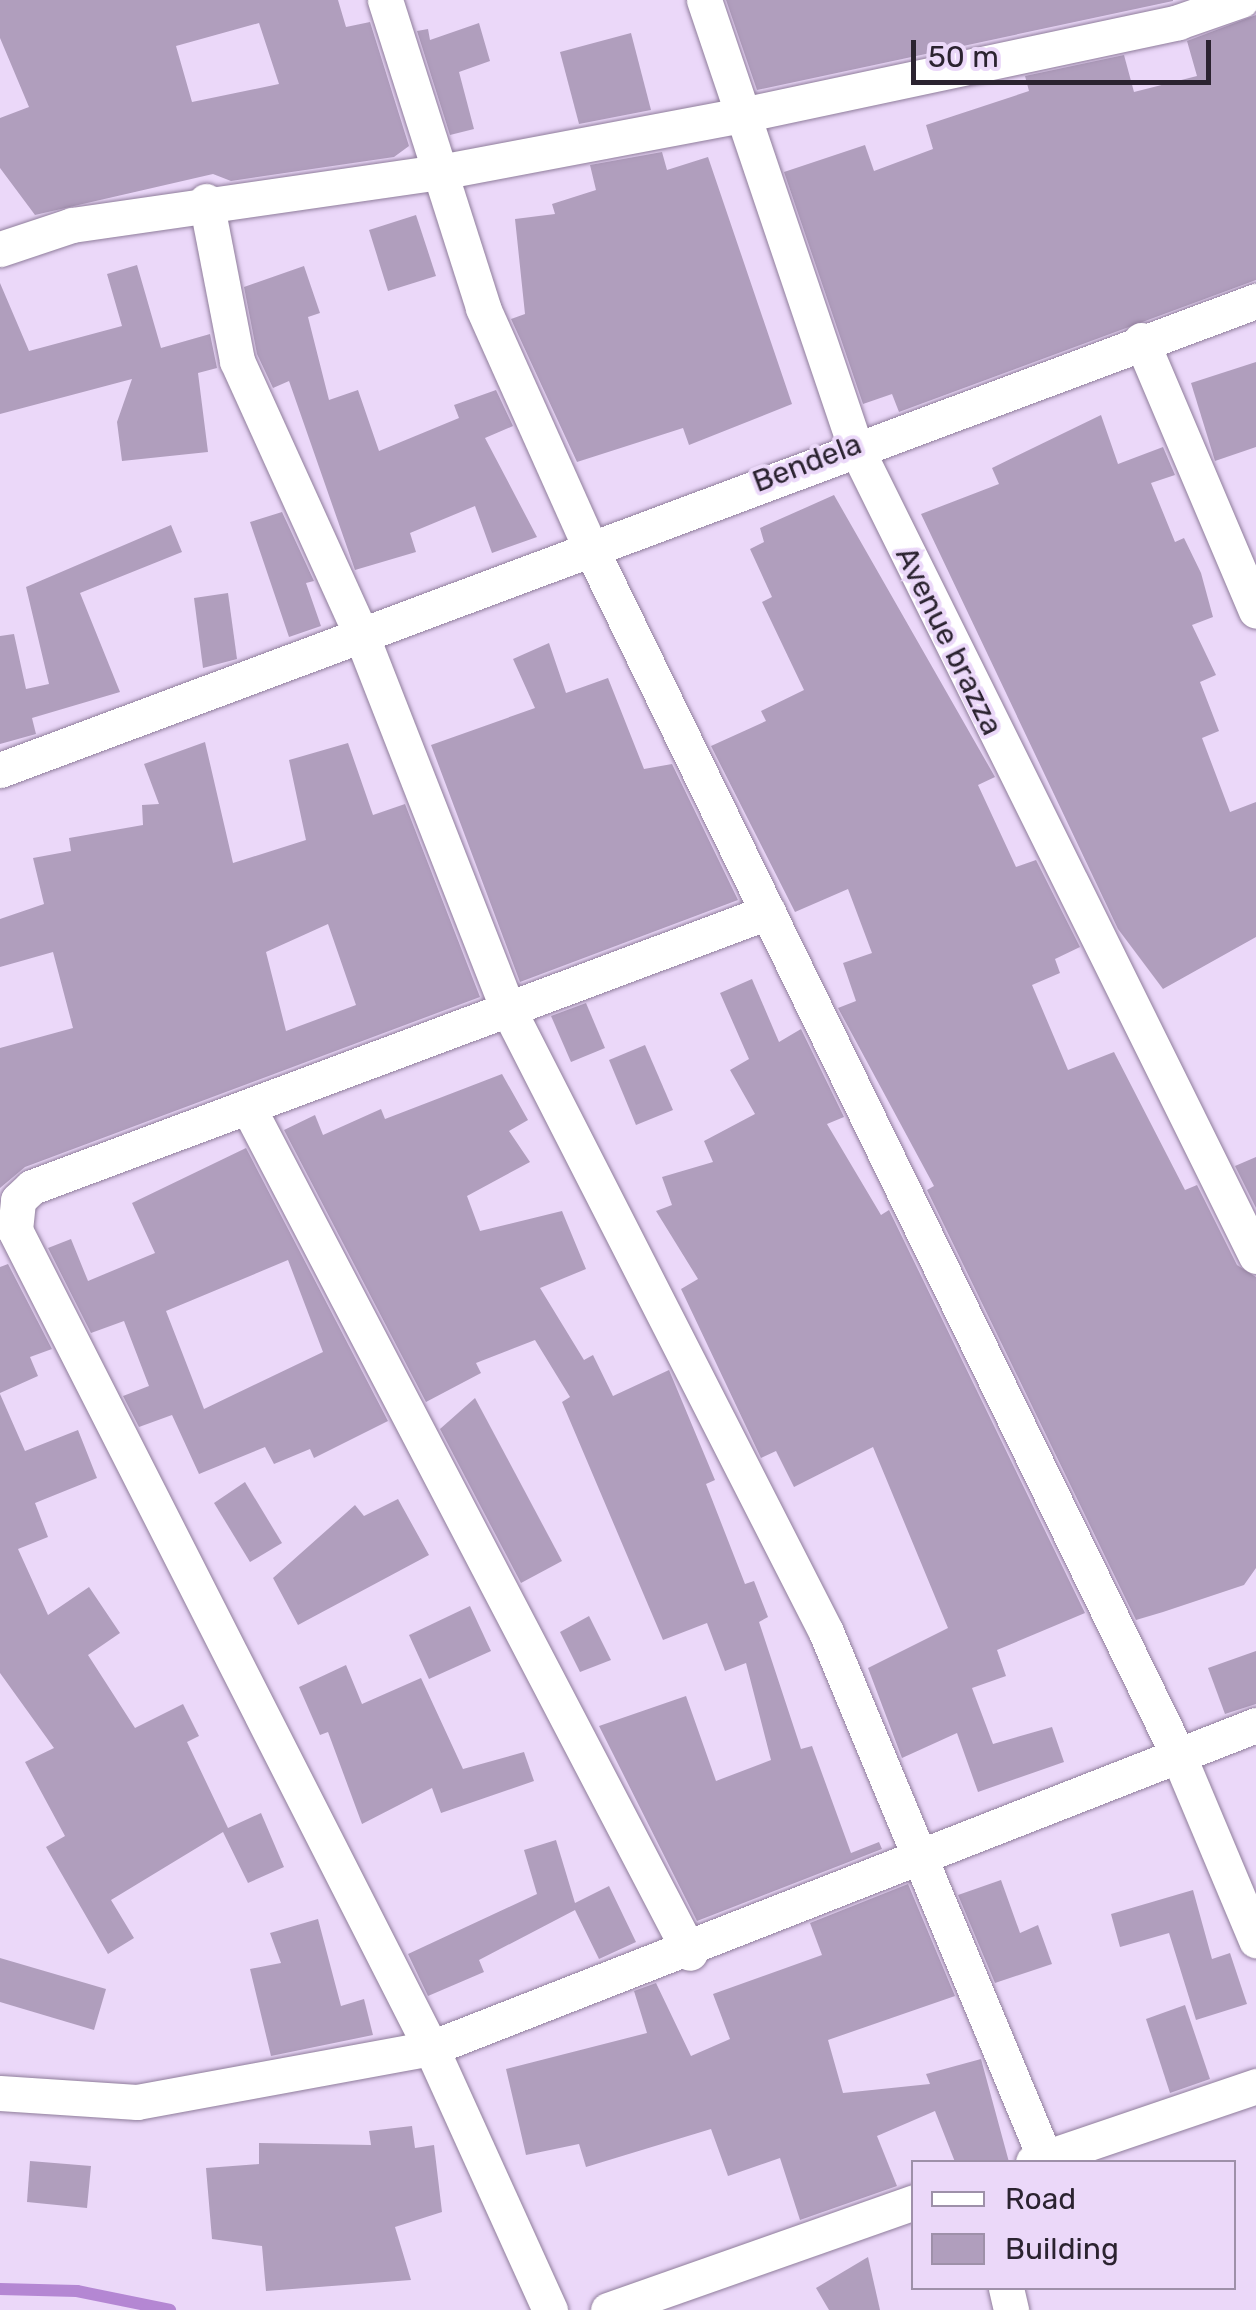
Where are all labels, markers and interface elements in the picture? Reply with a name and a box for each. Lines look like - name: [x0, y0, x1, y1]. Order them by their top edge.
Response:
- scale bar: [916, 20, 1216, 82]
- text: 50 m: [928, 39, 999, 75]
- street label: Bendela: [748, 426, 866, 500]
- street label: Avenue brazza: [888, 541, 1010, 741]
- legend: [911, 2160, 1236, 2290]
- text: Road: [1005, 2181, 1076, 2217]
- text: Building: [1005, 2231, 1119, 2267]

